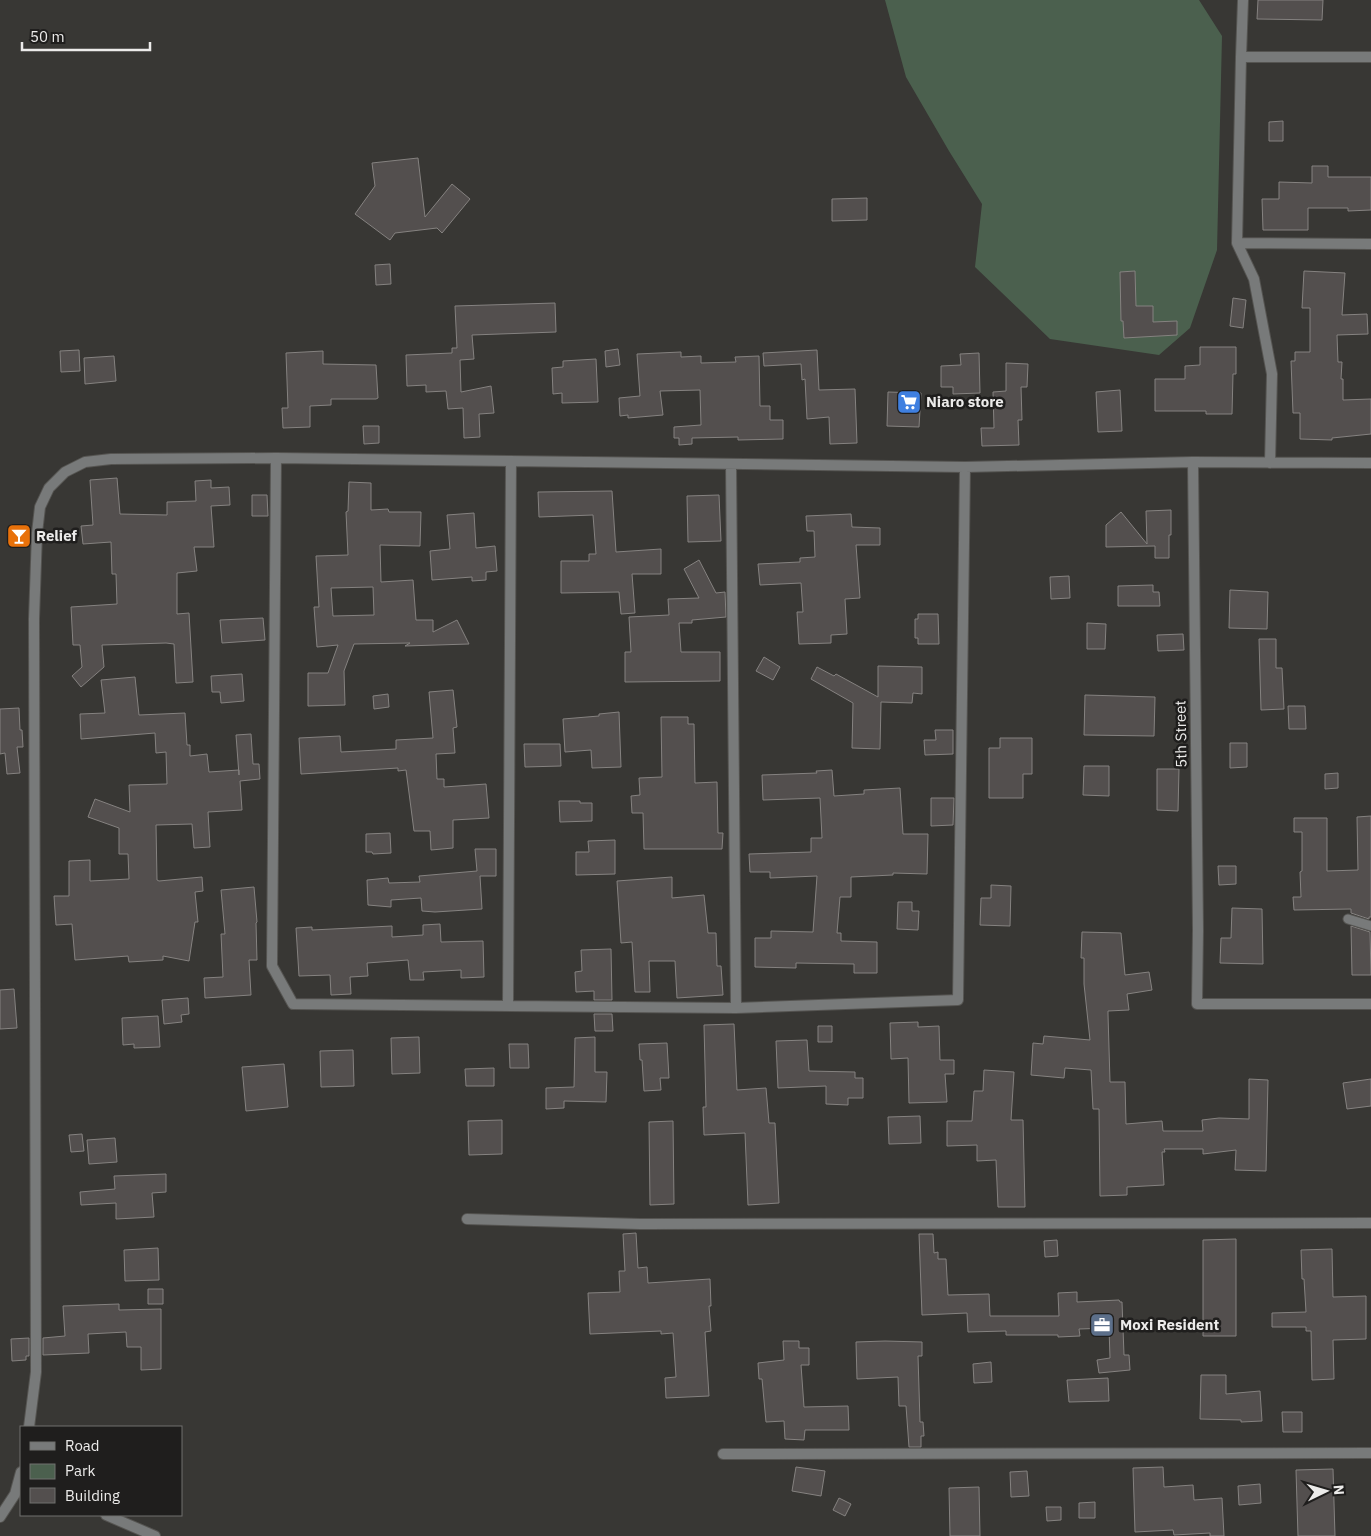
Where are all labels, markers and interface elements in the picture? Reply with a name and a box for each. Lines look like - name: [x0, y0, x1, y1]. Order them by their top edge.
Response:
- scale bar: [22, 20, 150, 52]
- text: 50 m: [30, 27, 65, 46]
- supermarket icon: Niaro store: [896, 389, 922, 415]
- place label: Niaro store: [926, 392, 1004, 411]
- bar icon: Relief: [6, 523, 32, 549]
- place label: Relief: [36, 526, 78, 545]
- street label: 5th Street: [1170, 700, 1191, 768]
- office icon: Moxi Resident: [1089, 1312, 1115, 1338]
- place label: Moxi Resident: [1120, 1315, 1219, 1334]
- legend: [20, 1426, 182, 1516]
- text: Road: [65, 1436, 100, 1455]
- text: Park: [65, 1461, 95, 1480]
- north arrow: [1301, 1466, 1351, 1516]
- text: N: [1330, 1484, 1348, 1496]
- text: Building: [65, 1486, 120, 1505]

